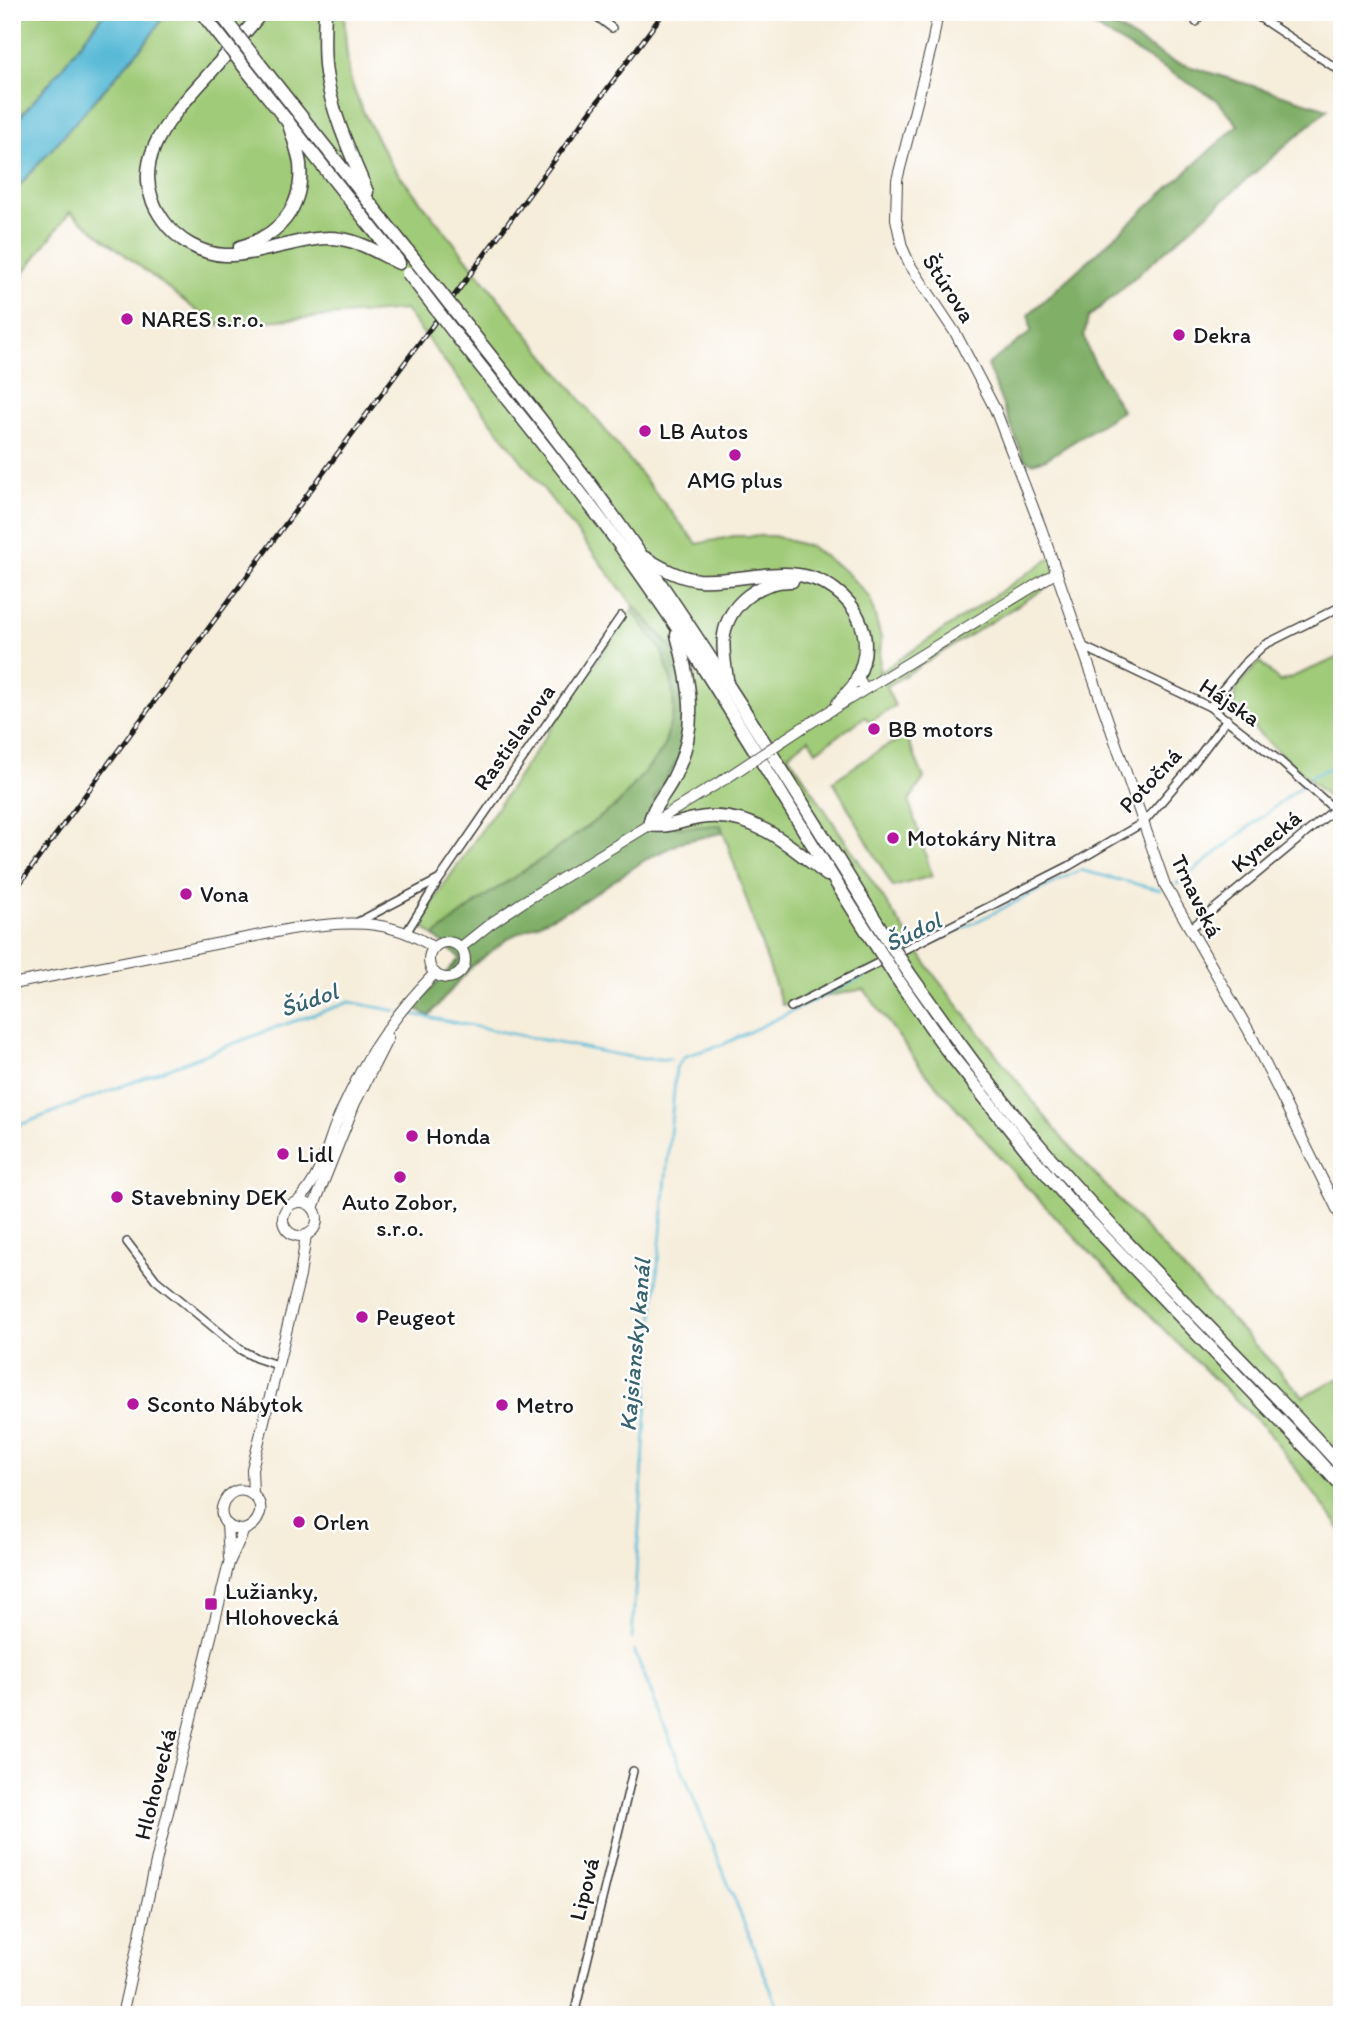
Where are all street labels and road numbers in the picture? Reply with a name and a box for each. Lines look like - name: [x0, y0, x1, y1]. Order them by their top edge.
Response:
- street label: Štúrova: [916, 248, 982, 328]
- street label: Hájska: [1194, 671, 1266, 733]
- street label: Rastislavova: [467, 678, 561, 796]
- street label: Potočná: [1113, 741, 1187, 819]
- street label: Kynecká: [1225, 804, 1307, 878]
- street label: Trnavská: [1165, 850, 1229, 942]
- street label: Hlohovecká: [128, 1725, 182, 1843]
- street label: Lipová: [563, 1855, 605, 1923]

